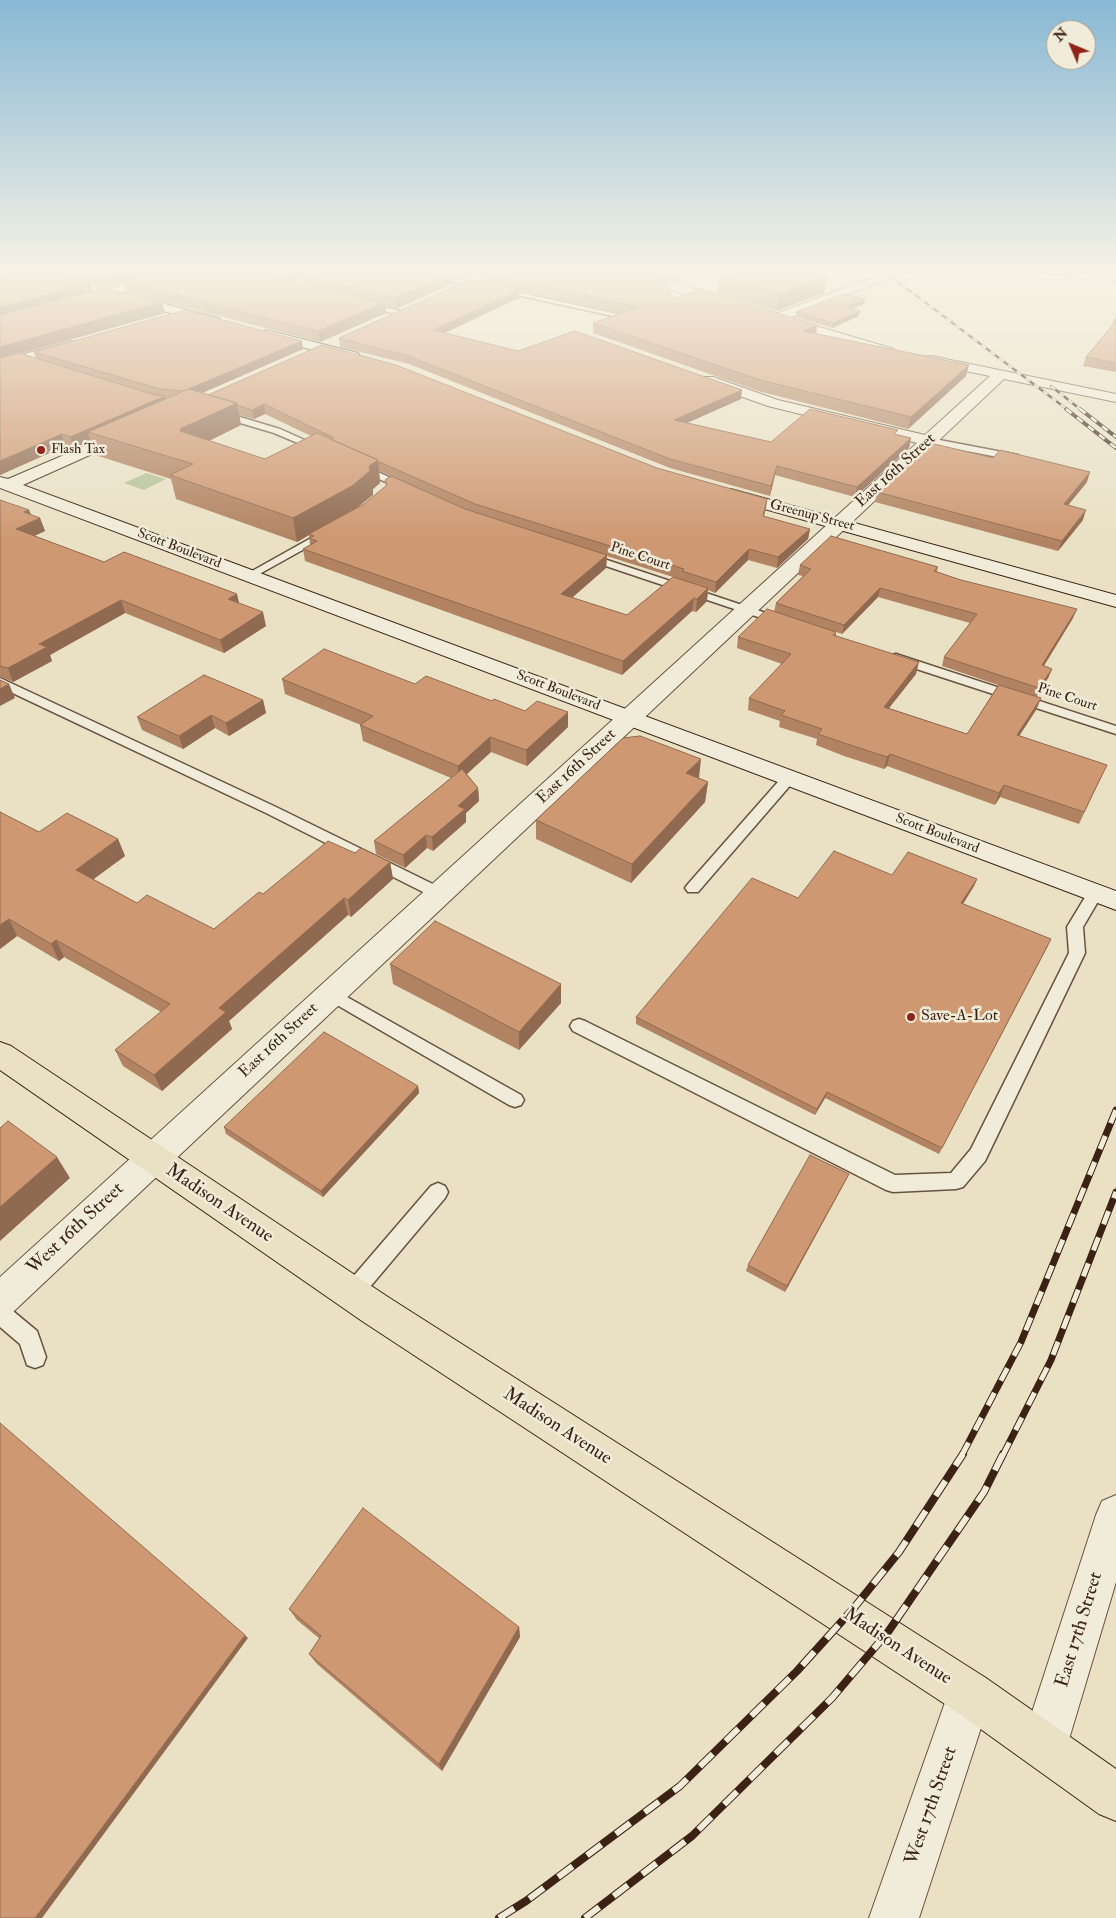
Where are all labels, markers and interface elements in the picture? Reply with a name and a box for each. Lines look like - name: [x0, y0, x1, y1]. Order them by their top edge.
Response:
- north arrow: [1046, 20, 1096, 70]
- text: N: [1050, 24, 1071, 45]
- street label: East 16th Street: [852, 430, 940, 512]
- place label: Flash Tax: [51, 442, 105, 458]
- marker: Flash Tax: [35, 444, 47, 456]
- street label: Greenup Street: [768, 497, 856, 535]
- street label: Scott Boulevard: [135, 525, 223, 573]
- street label: Pine Court: [608, 539, 672, 575]
- street label: Scott Boulevard: [514, 667, 602, 715]
- street label: Pine Court: [1035, 680, 1099, 716]
- street label: East 16th Street: [533, 725, 621, 809]
- street label: Scott Boulevard: [893, 810, 981, 858]
- street label: East 16th Street: [235, 999, 323, 1083]
- place label: Save-A-Lot: [921, 1007, 998, 1027]
- marker: Save-A-Lot: [905, 1011, 917, 1023]
- street label: Madison Avenue: [161, 1160, 277, 1248]
- street label: West 16th Street: [23, 1178, 129, 1280]
- street label: Madison Avenue: [498, 1383, 616, 1471]
- street label: East 17th Street: [1052, 1569, 1108, 1691]
- street label: Madison Avenue: [838, 1603, 956, 1691]
- street label: West 17th Street: [901, 1744, 963, 1868]

